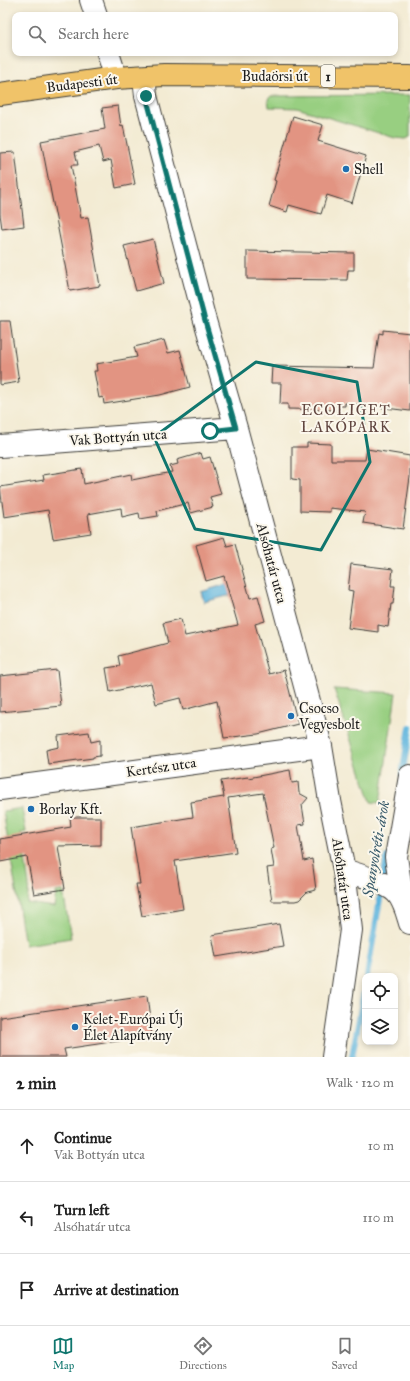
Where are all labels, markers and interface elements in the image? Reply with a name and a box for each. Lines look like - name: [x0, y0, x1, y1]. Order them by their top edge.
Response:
- search box: [12, 12, 398, 56]
- icon: search: [26, 23, 48, 45]
- text: Search here: [58, 25, 129, 43]
- road number: 1: [321, 65, 335, 87]
- street label: Budaörsi út: [242, 68, 308, 85]
- street label: Budapesti út: [45, 71, 119, 96]
- route end: [137, 87, 155, 105]
- place label: Shell: [354, 161, 383, 178]
- marker: Shell: [341, 164, 351, 174]
- district label: ECOLIGET LAKÓPARK: [301, 401, 391, 436]
- route start: [201, 422, 219, 440]
- street label: Vak Bottyán utca: [68, 426, 167, 449]
- street label: Alsóhatár utca: [252, 520, 290, 605]
- place label: Csocso Vegyesbolt: [298, 700, 360, 733]
- marker: Csocso Vegyesbolt: [286, 711, 296, 721]
- street label: Kertész utca: [125, 754, 197, 781]
- water label: Spanyolréti-árok: [358, 799, 394, 900]
- place label: Borlay Kft.: [39, 801, 102, 818]
- marker: Borlay Kft.: [26, 804, 36, 814]
- street label: Alsóhatár utca: [328, 836, 357, 921]
- map controls: [362, 973, 398, 1045]
- button: locate: [362, 973, 398, 1009]
- place label: Kelet-Európai Új Élet Alapítvány: [83, 1009, 183, 1044]
- button: layers: [362, 1009, 398, 1045]
- marker: Kelet-Európai Új Élet Alapítvány: [70, 1022, 80, 1032]
- text: 2 min: [16, 1073, 56, 1094]
- text: Walk · 120 m: [326, 1075, 394, 1091]
- text: Continue: [54, 1129, 112, 1147]
- icon: ahead: [16, 1135, 38, 1157]
- text: 10 m: [368, 1138, 394, 1154]
- text: Vak Bottyán utca: [54, 1147, 145, 1163]
- text: Turn left: [54, 1201, 110, 1219]
- icon: left: [16, 1207, 38, 1229]
- text: 110 m: [362, 1210, 394, 1226]
- text: Alsóhatár utca: [54, 1219, 131, 1235]
- icon: arrive: [16, 1279, 38, 1301]
- text: Arrive at destination: [54, 1281, 179, 1299]
- tab: Map: [52, 1335, 74, 1372]
- tab: Directions: [179, 1335, 227, 1372]
- tab: Saved: [331, 1335, 358, 1372]

